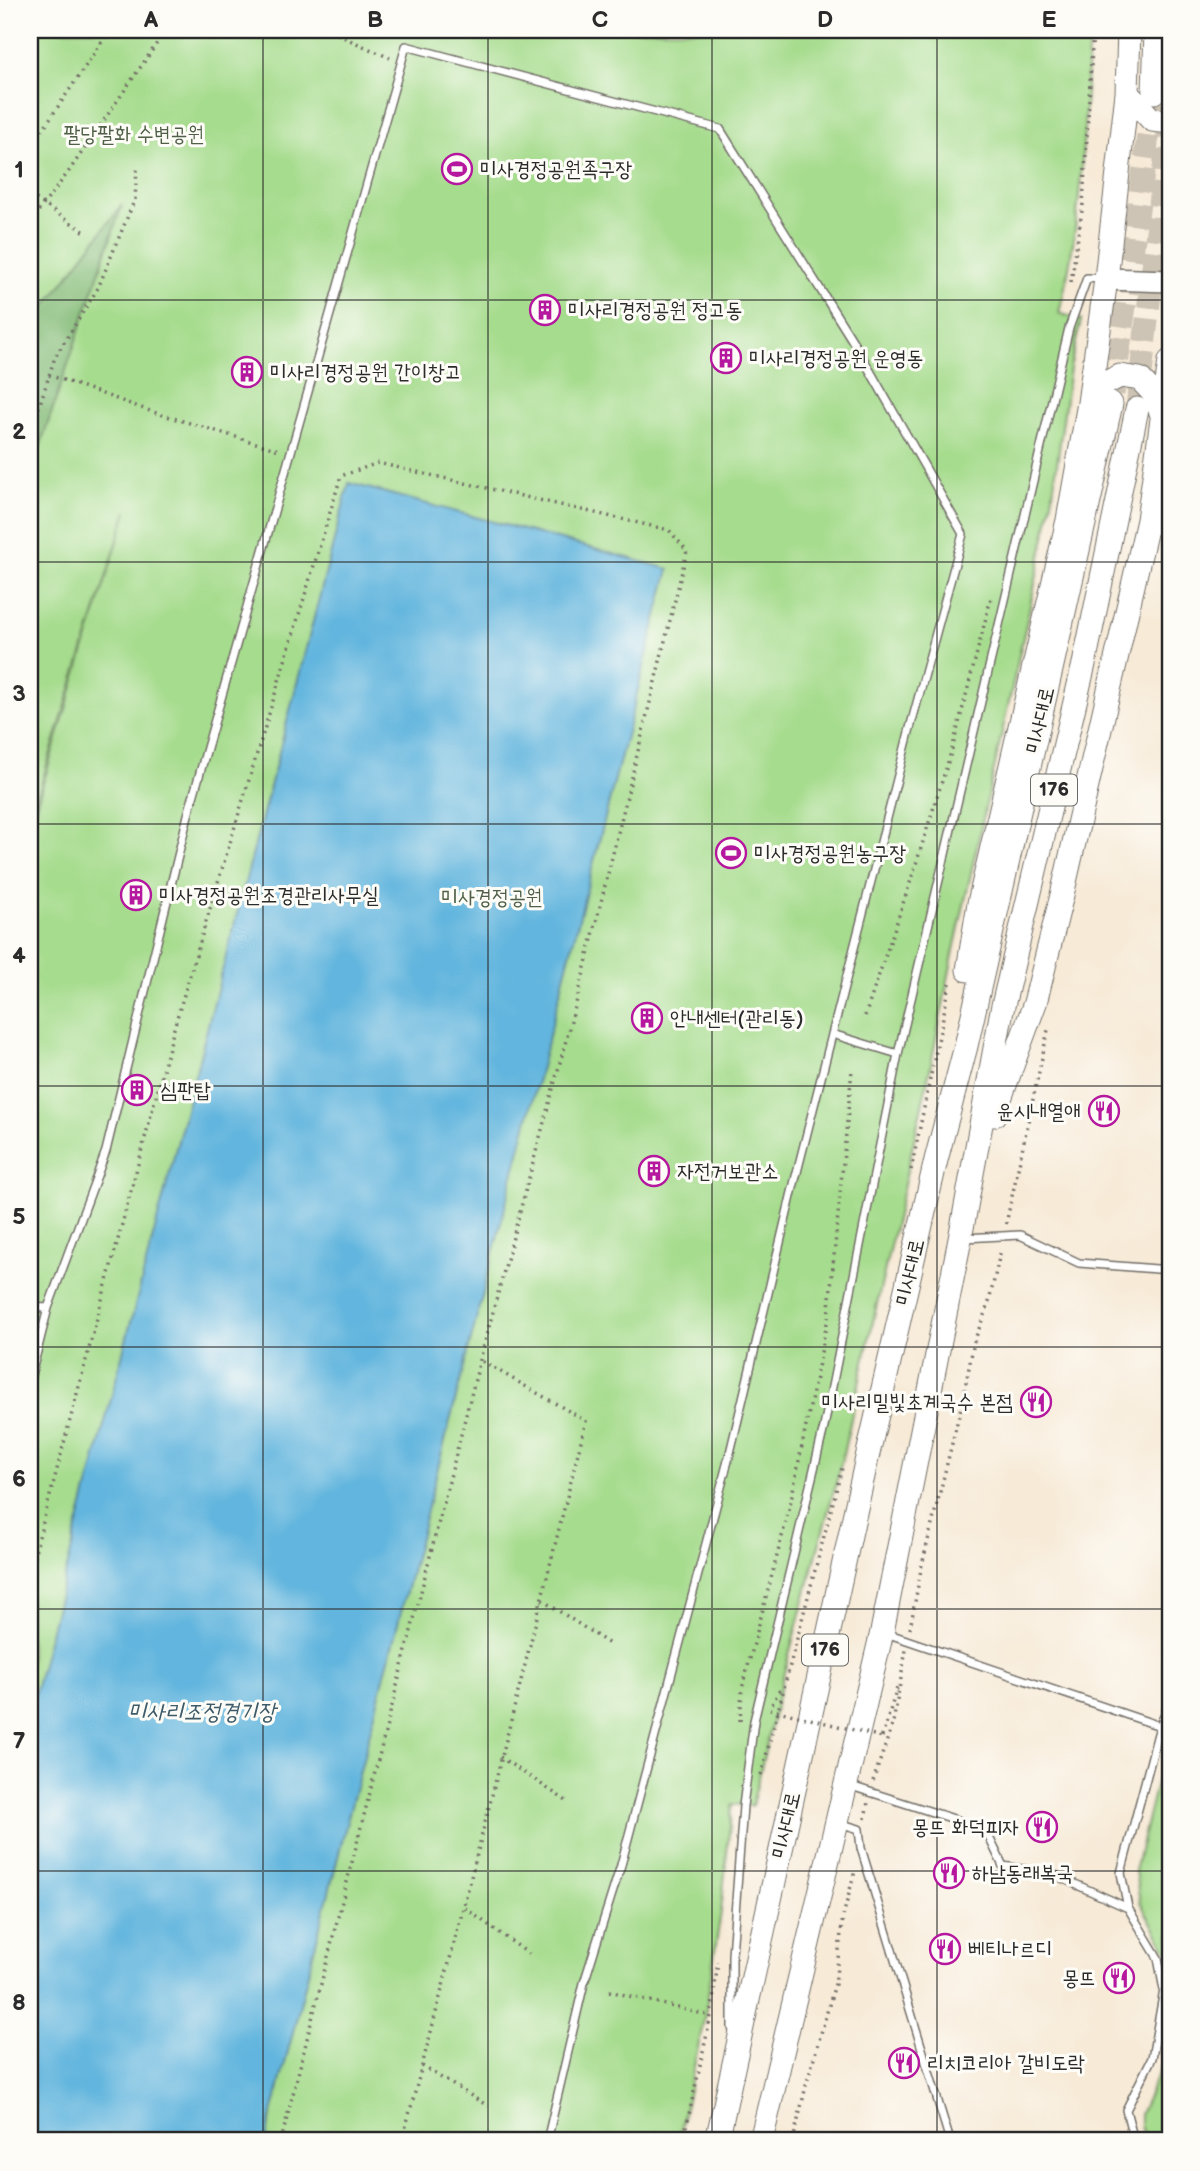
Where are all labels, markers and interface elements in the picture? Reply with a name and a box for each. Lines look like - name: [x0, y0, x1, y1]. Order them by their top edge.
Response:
- text: A: [143, 6, 159, 34]
- text: B: [367, 6, 383, 34]
- text: C: [592, 6, 608, 34]
- text: D: [817, 6, 833, 34]
- text: E: [1042, 6, 1057, 34]
- park label: 팔당팔화 수변공원: [64, 122, 204, 147]
- sports icon: 미사경정공원족구장: [440, 152, 474, 186]
- text: 1: [14, 156, 24, 184]
- place label: 미사경정공원족구장: [480, 157, 632, 182]
- building icon: 미사리경정공원 정고동: [528, 293, 562, 327]
- place label: 미사리경정공원 정고동: [568, 298, 743, 323]
- building icon: 미사리경정공원 운영동: [709, 341, 743, 375]
- place label: 미사리경정공원 운영동: [749, 346, 924, 371]
- building icon: 미사리경정공원 간이창고: [230, 355, 264, 389]
- place label: 미사리경정공원 간이창고: [270, 360, 462, 385]
- text: 2: [12, 418, 26, 446]
- text: 3: [12, 680, 26, 708]
- street label: 미사대로: [1020, 684, 1060, 756]
- road number: 176: [1031, 775, 1077, 806]
- sports icon: 미사경정공원농구장: [714, 836, 748, 870]
- place label: 미사경정공원농구장: [754, 841, 906, 866]
- building icon: 미사경정공원조경관리사무실: [119, 878, 153, 912]
- place label: 미사경정공원조경관리사무실: [159, 883, 379, 908]
- park label: 미사경정공원: [441, 885, 543, 910]
- text: 4: [12, 942, 26, 970]
- building icon: 안내센터(관리동): [630, 1001, 664, 1035]
- place label: 안내센터(관리동): [670, 1006, 804, 1031]
- building icon: 심판탑: [120, 1073, 154, 1107]
- place label: 심판탑: [160, 1078, 211, 1103]
- restaurant icon: 윤시내열애: [1087, 1094, 1121, 1128]
- place label: 윤시내열애: [997, 1099, 1081, 1124]
- building icon: 자전거보관소: [637, 1154, 671, 1188]
- place label: 자전거보관소: [677, 1159, 778, 1184]
- text: 5: [12, 1203, 26, 1231]
- street label: 미사대로: [890, 1236, 930, 1308]
- restaurant icon: 미사리밀빛초계국수 본점: [1019, 1385, 1053, 1419]
- place label: 미사리밀빛초계국수 본점: [821, 1390, 1013, 1415]
- text: 6: [12, 1465, 26, 1493]
- road number: 176: [802, 1634, 848, 1666]
- water label: 미사리조정경기장: [128, 1698, 279, 1726]
- text: 7: [13, 1727, 26, 1755]
- street label: 미사대로: [766, 1789, 806, 1861]
- restaurant icon: 몽뜨 화덕피자: [1025, 1810, 1059, 1844]
- place label: 몽뜨 화덕피자: [912, 1815, 1019, 1840]
- restaurant icon: 하남동래복국: [932, 1856, 966, 1890]
- place label: 하남동래복국: [972, 1861, 1073, 1886]
- restaurant icon: 베티나르디: [928, 1932, 962, 1966]
- place label: 베티나르디: [968, 1937, 1053, 1962]
- restaurant icon: 몽뜨: [1102, 1961, 1136, 1995]
- place label: 몽뜨: [1062, 1966, 1096, 1991]
- text: 8: [12, 1989, 26, 2017]
- restaurant icon: 리치코리아 갈비도락: [887, 2046, 921, 2080]
- place label: 리치코리아 갈비도락: [927, 2051, 1085, 2076]

